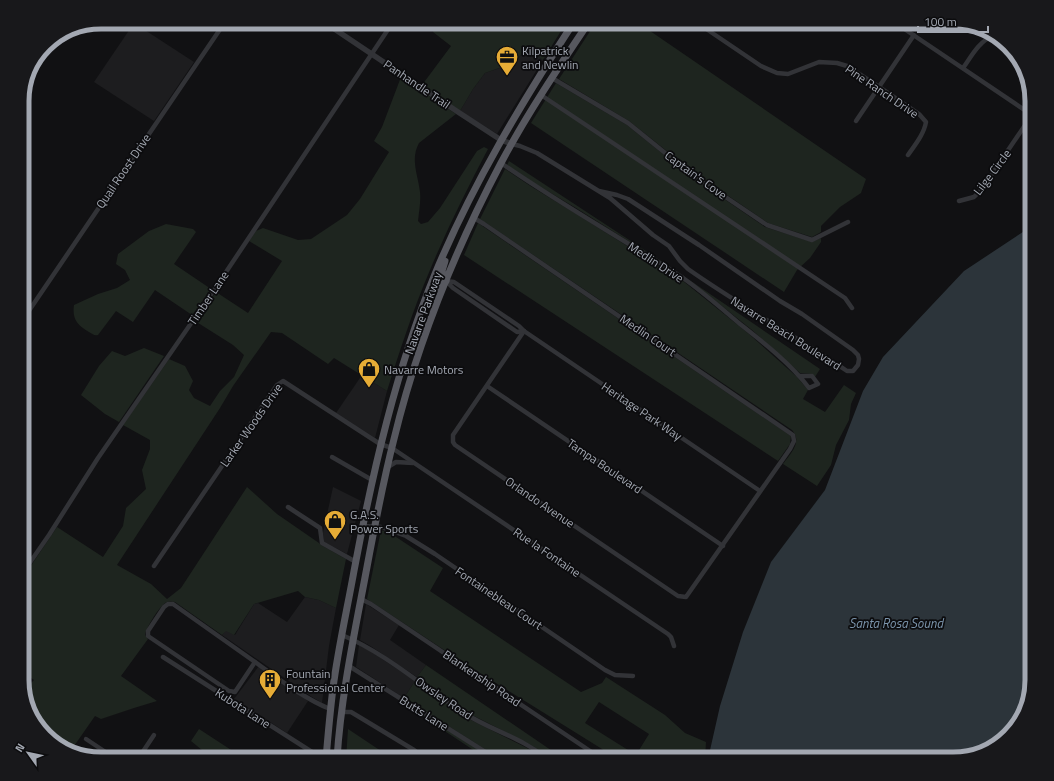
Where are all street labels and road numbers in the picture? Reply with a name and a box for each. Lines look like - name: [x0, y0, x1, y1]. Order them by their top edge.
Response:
- street label: Panhandle Trail: [380, 55, 454, 113]
- street label: Pine Ranch Drive: [841, 59, 923, 123]
- street label: Quail Roost Drive: [91, 130, 155, 212]
- street label: Lilge Circle: [968, 145, 1016, 199]
- street label: Captain's Cove: [661, 146, 731, 204]
- street label: Medlin Drive: [624, 237, 688, 287]
- street label: Timber Lane: [183, 267, 233, 329]
- street label: Navarre Parkway: [399, 269, 447, 357]
- street label: Navarre Beach Boulevard: [727, 291, 845, 375]
- street label: Medlin Court: [616, 309, 681, 361]
- street label: Heritage Park Way: [598, 377, 686, 445]
- street label: Larker Woods Drive: [215, 379, 287, 471]
- street label: Tampa Boulevard: [564, 434, 646, 498]
- street label: Orlando Avenue: [501, 472, 579, 532]
- street label: Rue la Fontaine: [509, 522, 585, 582]
- street label: Fontainebleau Court: [451, 562, 547, 635]
- street label: Blankenship Road: [439, 645, 525, 711]
- street label: Owsley Road: [411, 672, 477, 724]
- street label: Kubota Lane: [211, 683, 275, 733]
- street label: Butts Lane: [396, 690, 452, 736]

